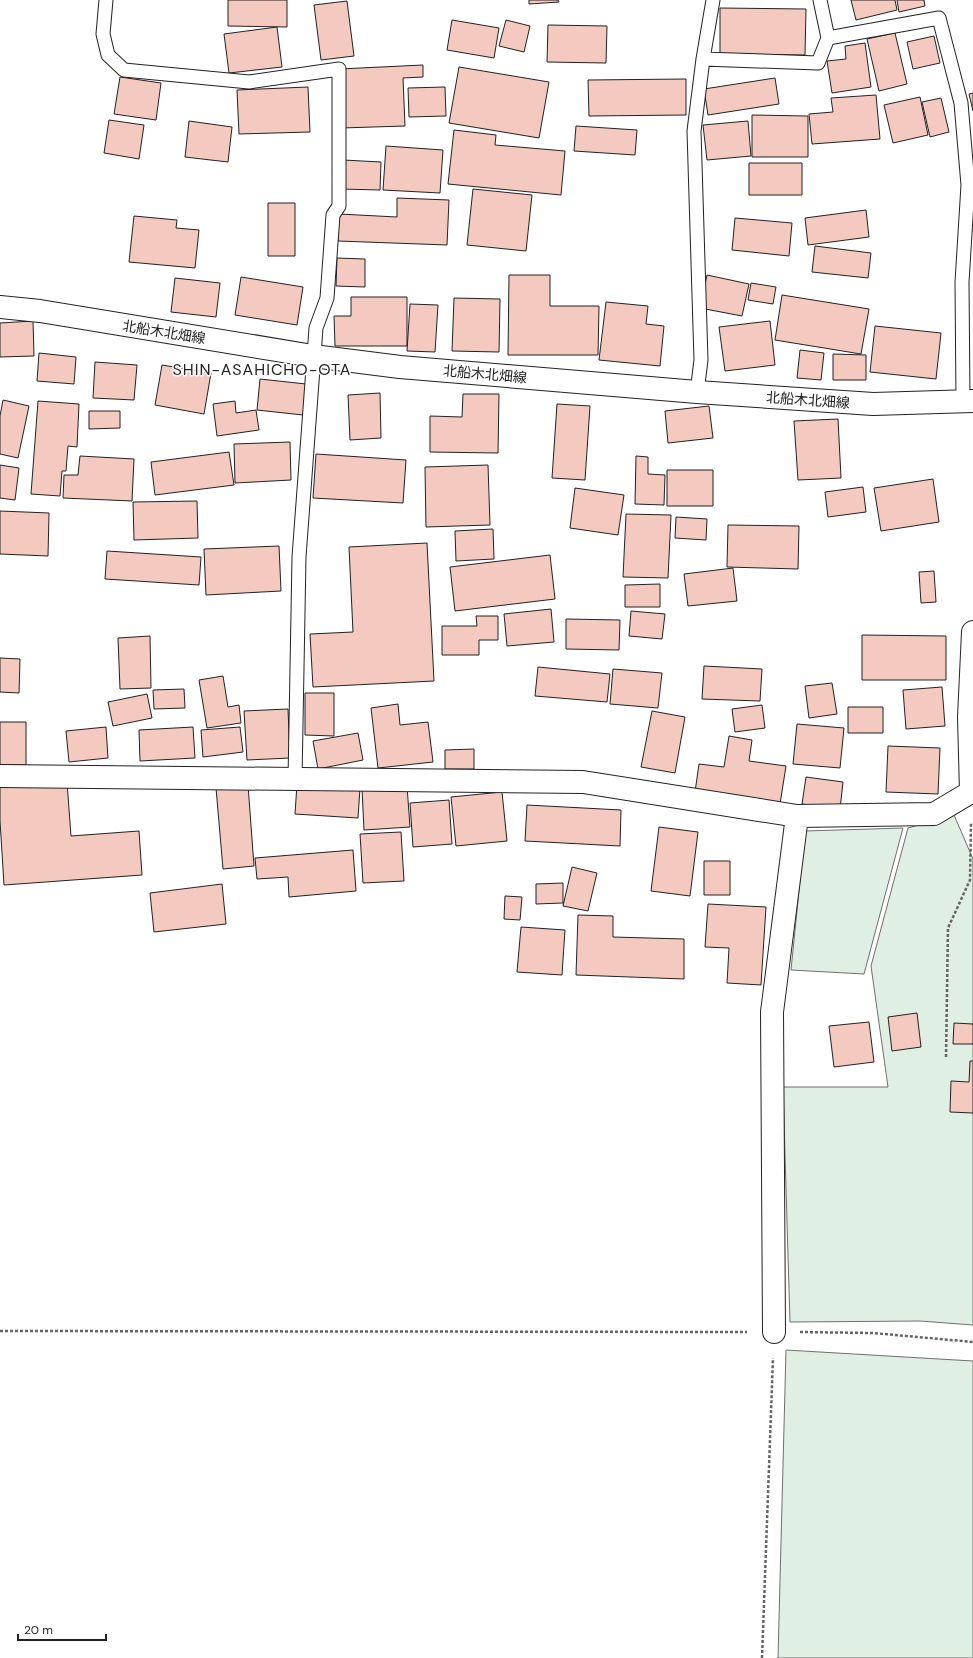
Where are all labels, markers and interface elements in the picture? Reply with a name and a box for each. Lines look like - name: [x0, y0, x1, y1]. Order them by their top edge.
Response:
- street label: 北船木北畑線: [121, 317, 207, 347]
- district label: SHIN-ASAHICHO-OTA: [173, 359, 351, 380]
- street label: 北船木北畑線: [442, 361, 528, 387]
- street label: 北船木北畑線: [765, 388, 851, 412]
- scale bar: [18, 1616, 106, 1642]
- text: 20 m: [24, 1622, 53, 1638]

